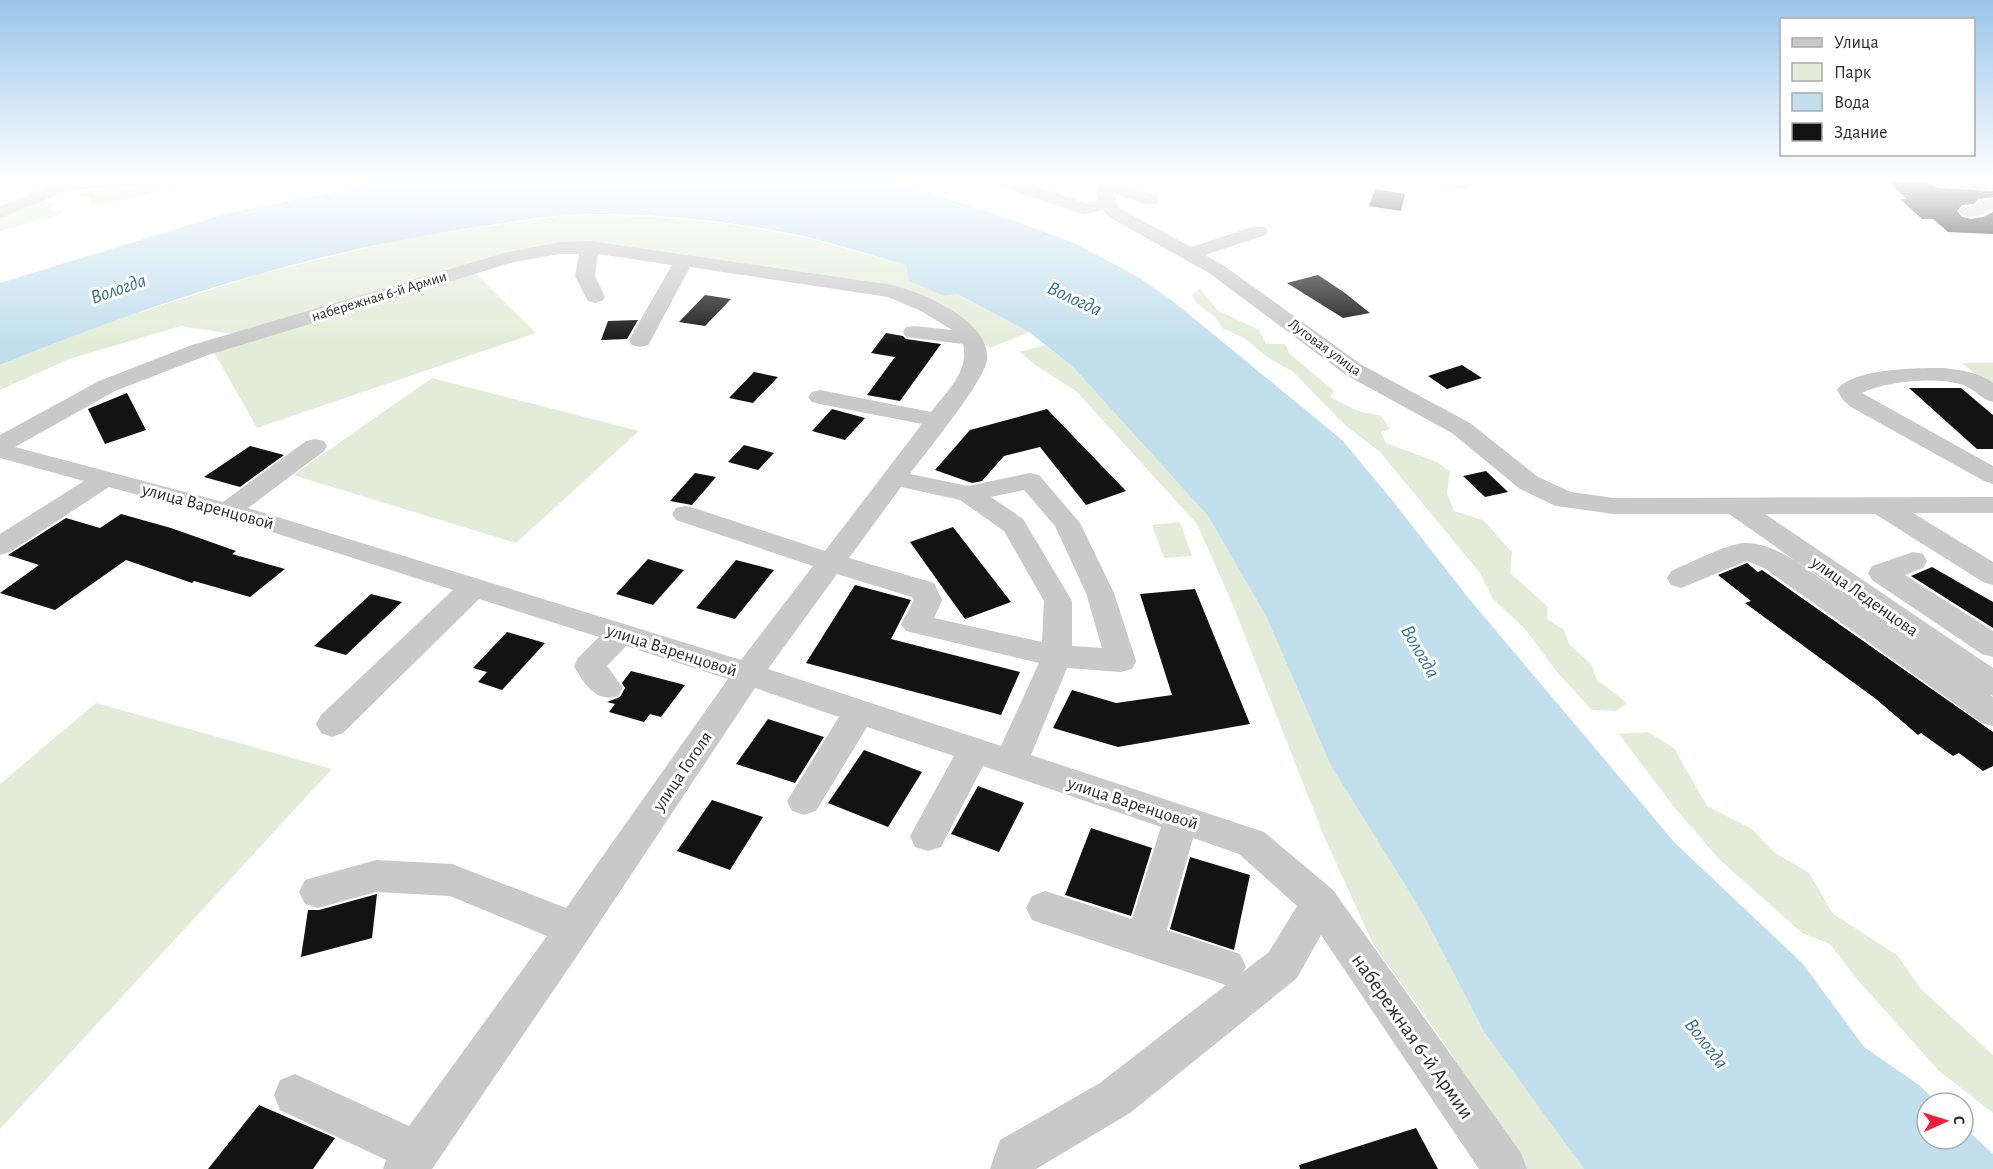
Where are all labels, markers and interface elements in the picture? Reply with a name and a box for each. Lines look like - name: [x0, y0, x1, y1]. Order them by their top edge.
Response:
- legend: [1780, 18, 1975, 156]
- text: Улица: [1834, 34, 1879, 52]
- text: Парк: [1834, 64, 1872, 82]
- text: Вода: [1834, 94, 1870, 112]
- text: Здание: [1834, 124, 1888, 142]
- street label: набережная 6-й Армии: [310, 269, 448, 324]
- water label: Вологда: [88, 270, 149, 308]
- water label: Вологда: [1044, 278, 1105, 320]
- street label: Луговая улица: [1286, 316, 1364, 379]
- street label: улица Варенцовой: [139, 480, 276, 533]
- street label: улица Леденцова: [1807, 553, 1921, 640]
- street label: улица Варенцовой: [603, 621, 739, 680]
- water label: Вологда: [1397, 622, 1443, 681]
- street label: улица Гоголя: [649, 729, 716, 815]
- street label: улица Варенцовой: [1064, 774, 1200, 833]
- street label: набережная 6-й Армии: [1348, 950, 1478, 1123]
- water label: Вологда: [1681, 1015, 1732, 1072]
- north arrow: [1915, 1091, 1975, 1151]
- text: С: [1951, 1115, 1967, 1125]

